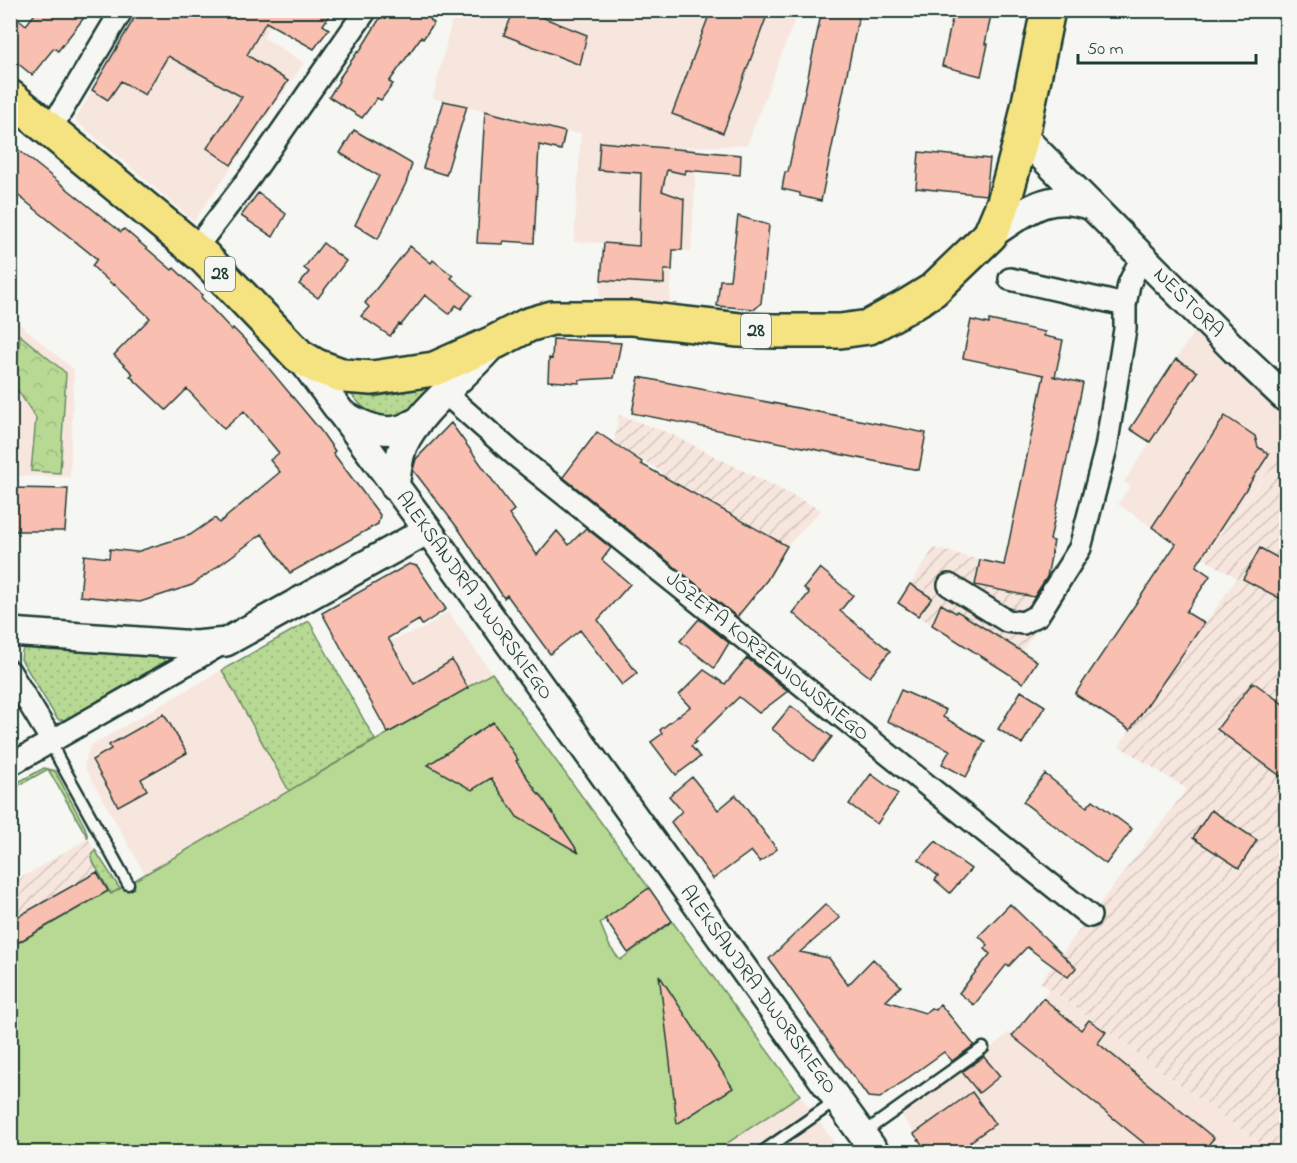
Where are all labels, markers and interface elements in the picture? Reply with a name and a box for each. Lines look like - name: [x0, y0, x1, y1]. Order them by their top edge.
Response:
- scale bar: [1078, 27, 1256, 65]
- text: 50 m: [1087, 37, 1124, 63]
- road number: 28: [205, 257, 235, 291]
- street label: NESTORA: [1146, 261, 1230, 345]
- road number: 28: [741, 314, 771, 348]
- street label: ALEKSANDRA DWORSKIEGO: [388, 485, 560, 707]
- street label: JÓZEFA KORZENIOWSKIEGO: [658, 565, 876, 749]
- street label: ALEKSANDRA DWORSKIEGO: [672, 879, 844, 1101]

